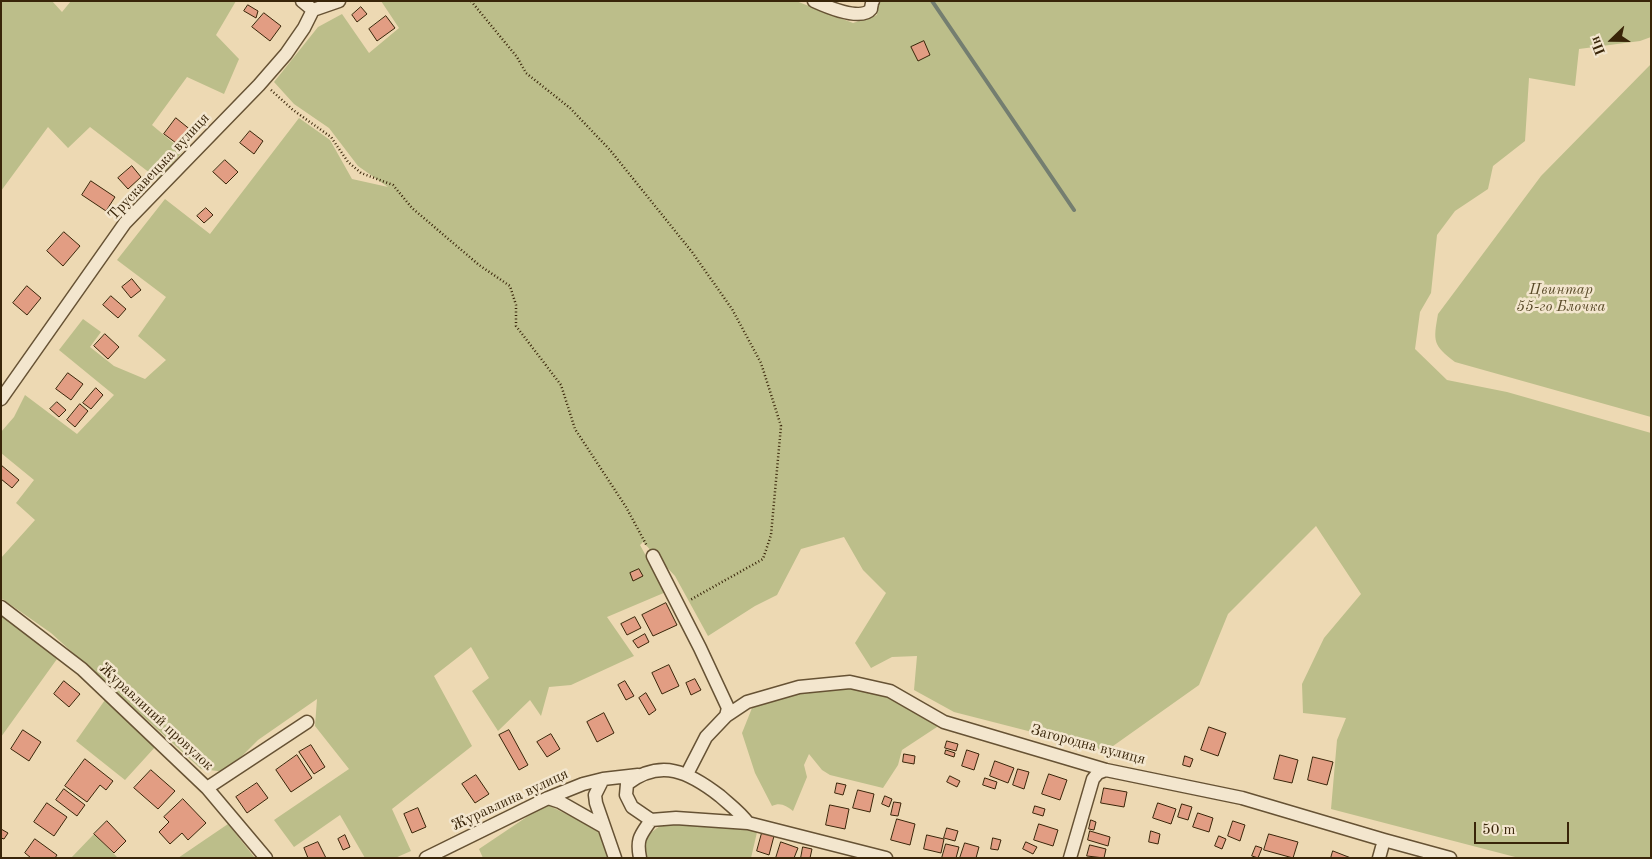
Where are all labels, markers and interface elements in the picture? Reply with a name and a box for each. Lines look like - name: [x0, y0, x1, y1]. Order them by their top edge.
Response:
- north arrow: [1587, 15, 1637, 65]
- text: Пн: [1588, 34, 1608, 57]
- street label: Трускавецька вулиця: [105, 109, 213, 225]
- park label: Цвинтар 55-го Блочка: [1516, 281, 1606, 316]
- street label: Журавлиний провулок: [95, 659, 217, 775]
- street label: Загородна вулиця: [1029, 721, 1147, 769]
- street label: Журавлина вулиця: [449, 765, 571, 835]
- scale bar: [1477, 812, 1572, 844]
- text: 50 m: [1482, 823, 1516, 838]

